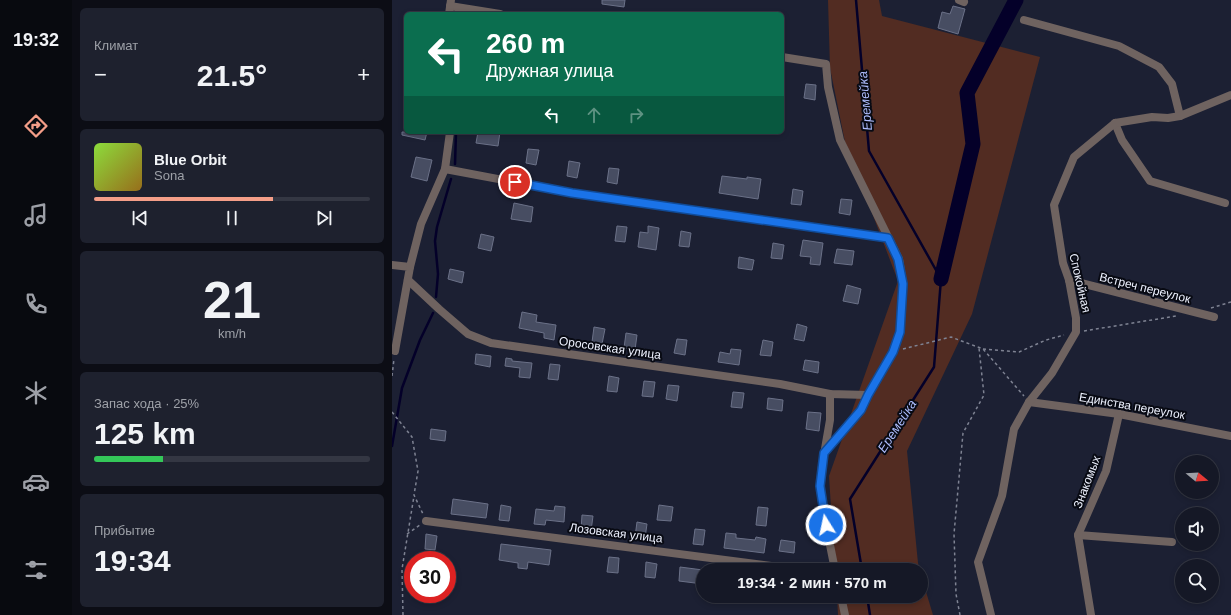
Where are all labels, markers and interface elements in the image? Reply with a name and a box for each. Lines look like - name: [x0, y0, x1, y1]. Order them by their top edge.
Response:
- icon: left: [420, 28, 472, 80]
- text: 260 m: [486, 28, 565, 59]
- text: 19:32: [13, 30, 59, 50]
- text: Климат: [94, 38, 138, 53]
- text: 21.5°: [197, 59, 267, 92]
- text: Дружная улица: [486, 61, 613, 81]
- text: −: [94, 62, 107, 87]
- text: +: [357, 62, 370, 87]
- water label: Еремейка: [855, 71, 875, 131]
- icon: left: [541, 104, 563, 126]
- icon: ahead: [583, 104, 605, 126]
- icon: right: [625, 104, 647, 126]
- icon: directions: [22, 112, 50, 140]
- text: Blue Orbit: [154, 151, 227, 168]
- pin: [498, 165, 532, 199]
- text: Sona: [154, 168, 184, 183]
- icon: arrive: [504, 171, 526, 193]
- icon: music: [22, 201, 50, 229]
- icon: previous: [129, 207, 151, 229]
- icon: pause: [221, 207, 243, 229]
- icon: next: [313, 207, 335, 229]
- street label: Спокойная: [1066, 252, 1094, 314]
- street label: Встреч переулок: [1098, 270, 1193, 306]
- text: 21: [203, 271, 261, 329]
- icon: phone: [22, 290, 50, 318]
- text: km/h: [218, 326, 246, 341]
- street label: Оросовская улица: [558, 334, 662, 362]
- icon: climate: [22, 379, 50, 407]
- street label: Единства переулок: [1078, 390, 1187, 422]
- text: Запас хода · 25%: [94, 396, 199, 411]
- water label: Еремейка: [874, 397, 920, 455]
- text: 125 km: [94, 417, 196, 450]
- street label: Знакомых: [1071, 454, 1103, 510]
- north arrow: [1175, 455, 1219, 499]
- map controls: [1175, 455, 1219, 603]
- icon: car: [22, 468, 50, 496]
- position arrow: [805, 504, 847, 546]
- button: sound: [1175, 507, 1219, 551]
- street label: Лозовская улица: [569, 520, 664, 546]
- text: Прибытие: [94, 523, 155, 538]
- text: 19:34: [94, 544, 171, 577]
- speed limit sign: 30: [404, 551, 456, 603]
- icon: filters: [22, 556, 50, 584]
- button: search: [1175, 559, 1219, 603]
- text: 19:34 · 2 мин · 570 m: [737, 574, 887, 591]

